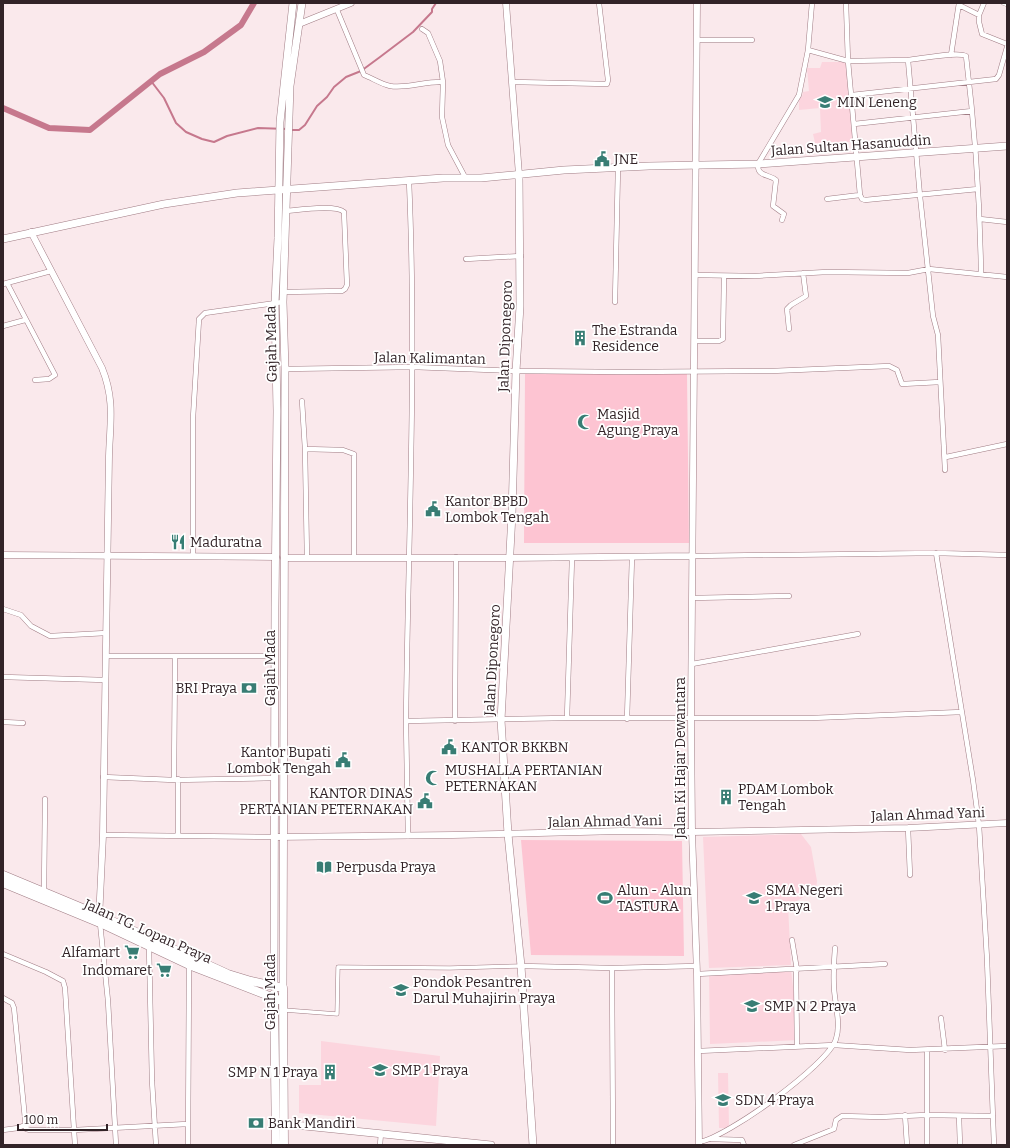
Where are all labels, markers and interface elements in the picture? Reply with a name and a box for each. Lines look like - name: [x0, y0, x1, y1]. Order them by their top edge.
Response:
- school or university icon: MIN Leneng: [816, 93, 834, 111]
- place label: MIN Leneng: [837, 94, 917, 111]
- street label: Jalan Sultan Hasanuddin: [769, 131, 932, 160]
- public building icon: JNE: [593, 150, 611, 168]
- place label: JNE: [613, 151, 638, 168]
- street label: Jalan Diponegoro: [495, 280, 516, 393]
- street label: Gajah Mada: [262, 305, 281, 382]
- place label: The Estranda Residence: [592, 322, 678, 355]
- building icon: The Estranda Residence: [571, 329, 589, 347]
- street label: Jalan Kalimantan: [373, 349, 486, 368]
- place label: Masjid Agung Praya: [597, 406, 679, 439]
- mosque icon: Masjid Agung Praya: [576, 413, 594, 431]
- place label: Kantor BPBD Lombok Tengah: [445, 493, 549, 526]
- public building icon: Kantor BPBD Lombok Tengah: [424, 500, 442, 518]
- restaurant icon: Maduratna: [169, 533, 187, 551]
- place label: Maduratna: [190, 534, 262, 551]
- street label: Jalan Diponegoro: [481, 604, 504, 717]
- street label: Gajah Mada: [262, 629, 279, 706]
- street label: Jalan Ki Hajar Dewantara: [672, 677, 689, 840]
- bank icon: BRI Praya: [240, 679, 258, 697]
- place label: BRI Praya: [175, 680, 237, 697]
- public building icon: KANTOR BKKBN: [440, 738, 458, 756]
- place label: KANTOR BKKBN: [461, 739, 569, 756]
- place label: Kantor Bupati Lombok Tengah: [227, 744, 331, 777]
- public building icon: Kantor Bupati Lombok Tengah: [334, 751, 352, 769]
- place label: MUSHALLA PERTANIAN PETERNAKAN: [445, 762, 603, 795]
- mosque icon: MUSHALLA PERTANIAN PETERNAKAN: [424, 769, 442, 787]
- place label: PDAM Lombok Tengah: [738, 781, 834, 814]
- place label: KANTOR DINAS PERTANIAN PETERNAKAN: [240, 785, 413, 818]
- building icon: PDAM Lombok Tengah: [717, 788, 735, 806]
- public building icon: KANTOR DINAS PERTANIAN PETERNAKAN: [416, 792, 434, 810]
- street label: Jalan Ahmad Yani: [870, 804, 985, 825]
- street label: Jalan Ahmad Yani: [547, 812, 662, 831]
- library icon: Perpusda Praya: [315, 858, 333, 876]
- place label: Perpusda Praya: [336, 859, 436, 876]
- place label: Alun - Alun TASTURA: [617, 882, 692, 915]
- place label: SMA Negeri 1 Praya: [766, 882, 843, 915]
- sports icon: Alun - Alun TASTURA: [596, 889, 614, 907]
- school or university icon: SMA Negeri 1 Praya: [745, 889, 763, 907]
- street label: Jalan TG. Lopan Praya: [80, 895, 215, 967]
- supermarket icon: Alfamart: [123, 943, 141, 961]
- place label: Alfamart: [62, 944, 120, 961]
- street label: Gajah Mada: [262, 953, 279, 1030]
- supermarket icon: Indomaret: [155, 961, 173, 979]
- place label: Indomaret: [82, 962, 152, 979]
- place label: Pondok Pesantren Darul Muhajirin Praya: [413, 974, 556, 1007]
- school or university icon: Pondok Pesantren Darul Muhajirin Praya: [392, 981, 410, 999]
- school or university icon: SMP N 2 Praya: [743, 997, 761, 1015]
- place label: SMP N 2 Praya: [764, 998, 856, 1015]
- school or university icon: SMP 1 Praya: [371, 1061, 389, 1079]
- place label: SMP 1 Praya: [392, 1062, 469, 1079]
- building icon: SMP N 1 Praya: [321, 1063, 339, 1081]
- place label: SMP N 1 Praya: [228, 1064, 318, 1081]
- school or university icon: SDN 4 Praya: [714, 1091, 732, 1109]
- place label: SDN 4 Praya: [735, 1092, 814, 1109]
- scale bar: [18, 1106, 107, 1132]
- text: 100 m: [24, 1113, 59, 1127]
- bank icon: Bank Mandiri: [247, 1114, 265, 1132]
- place label: Bank Mandiri: [268, 1115, 355, 1132]

